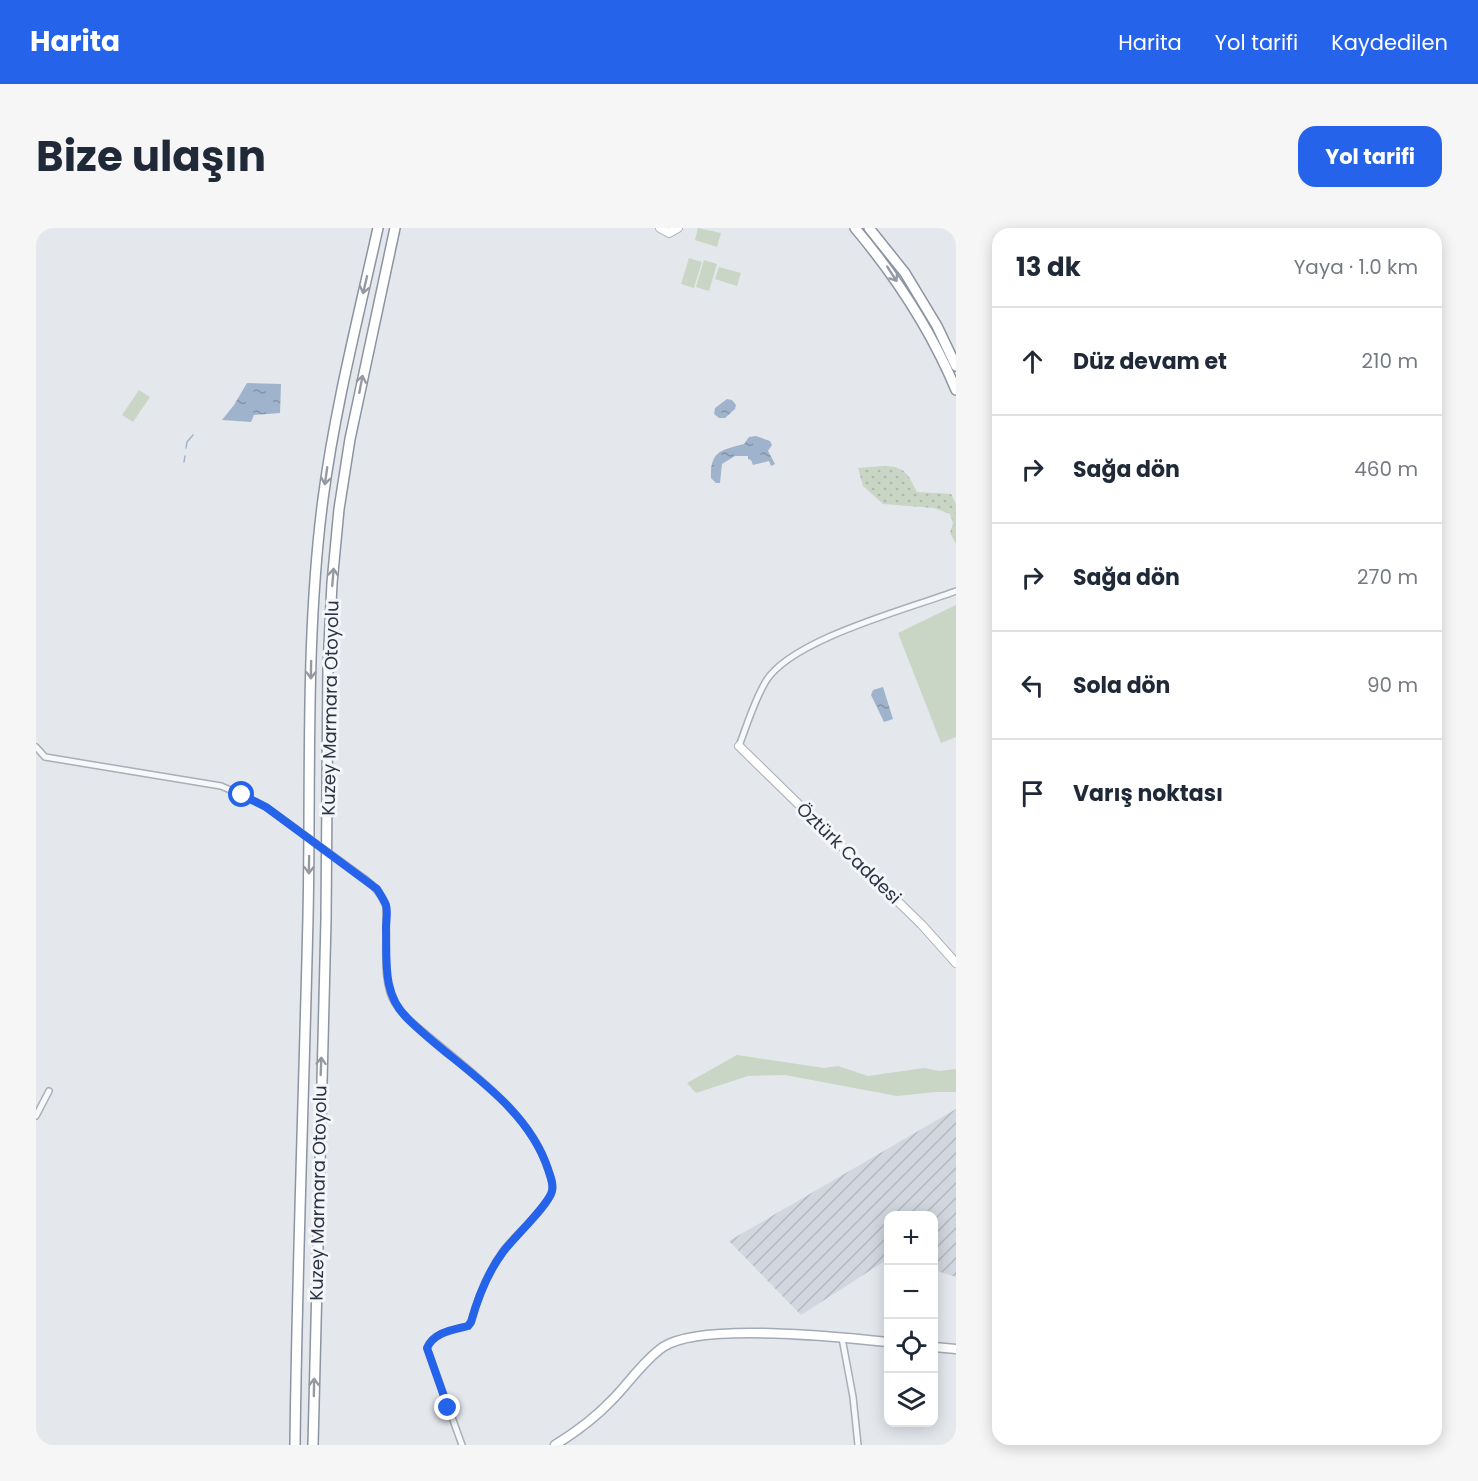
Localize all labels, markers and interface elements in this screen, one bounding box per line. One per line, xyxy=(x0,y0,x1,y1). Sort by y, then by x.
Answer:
text: Harita xyxy=(30,22,120,61)
text: Harita xyxy=(1118,28,1182,57)
text: Yol tarifi xyxy=(1215,28,1298,57)
text: Kaydedilen xyxy=(1331,28,1448,57)
button: Yol tarifi xyxy=(1298,126,1442,187)
text: Bize ulaşın xyxy=(36,127,266,186)
text: 13 dk xyxy=(1016,249,1081,285)
text: Yaya · 1.0 km xyxy=(1294,253,1418,281)
one-way arrow xyxy=(885,265,898,282)
one-way arrow xyxy=(358,275,370,294)
icon: ahead xyxy=(1016,345,1049,378)
text: Düz devam et xyxy=(1073,346,1227,377)
text: 210 m xyxy=(1362,347,1418,375)
one-way arrow xyxy=(356,375,367,394)
icon: right xyxy=(1016,453,1049,486)
text: Sağa dön xyxy=(1073,454,1180,485)
text: 460 m xyxy=(1354,455,1418,483)
one-way arrow xyxy=(321,466,332,486)
icon: right xyxy=(1016,561,1049,594)
text: Sağa dön xyxy=(1073,562,1180,593)
text: 270 m xyxy=(1357,563,1418,591)
one-way arrow xyxy=(328,567,339,587)
street label: Kuzey Marmara Otoyolu xyxy=(316,600,344,816)
one-way arrow xyxy=(306,660,317,680)
icon: left xyxy=(1016,669,1049,702)
text: Sola dön xyxy=(1073,670,1170,701)
text: 90 m xyxy=(1367,671,1418,699)
icon: arrive xyxy=(1016,777,1049,810)
text: Varış noktası xyxy=(1073,778,1223,809)
route start xyxy=(228,781,254,807)
street label: Öztürk Caddesi xyxy=(791,797,907,909)
one-way arrow xyxy=(303,855,315,875)
one-way arrow xyxy=(316,1056,327,1076)
street label: Kuzey Marmara Otoyolu xyxy=(304,1085,332,1301)
map controls xyxy=(884,1211,938,1427)
button: + xyxy=(884,1211,938,1265)
button: − xyxy=(884,1265,938,1319)
button: locate xyxy=(884,1319,938,1373)
button: layers xyxy=(884,1373,938,1427)
one-way arrow xyxy=(308,1377,319,1397)
route end xyxy=(434,1394,460,1420)

